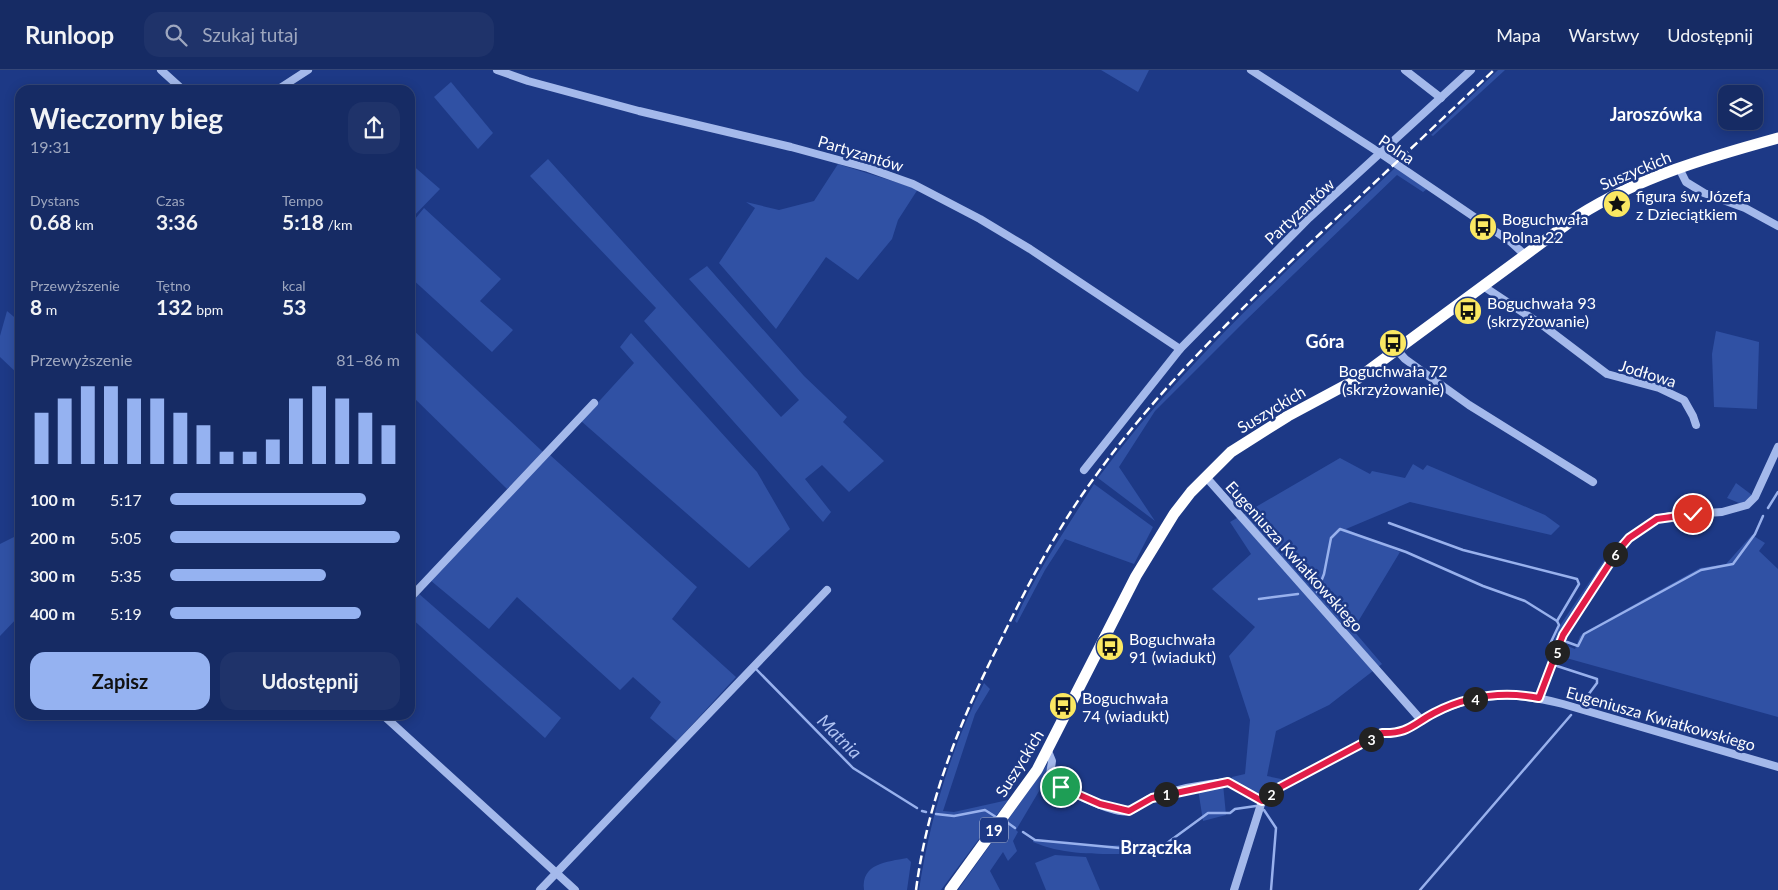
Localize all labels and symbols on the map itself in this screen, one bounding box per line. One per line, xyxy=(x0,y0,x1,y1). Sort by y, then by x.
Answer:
district label: Jaroszówka xyxy=(1610,103,1702,125)
street label: Polna xyxy=(1376,130,1418,168)
street label: Partyzantów xyxy=(816,131,906,175)
street label: Suszyckich xyxy=(1596,146,1674,194)
street label: Partyzantów xyxy=(1260,174,1338,248)
place label: figura św. Józefa z Dzieciątkiem xyxy=(1636,186,1751,223)
place icon: figura św. Józefa z Dzieciątkiem xyxy=(1602,189,1632,219)
place label: Boguchwała Polna 22 xyxy=(1502,209,1588,246)
bus stop icon: Boguchwała Polna 22 xyxy=(1468,212,1498,242)
place label: Boguchwała 93 (skrzyżowanie) xyxy=(1487,293,1596,330)
bus stop icon: Boguchwała 93 (skrzyżowanie) xyxy=(1453,296,1483,326)
bus stop icon: Boguchwała 72 (skrzyżowanie) xyxy=(1378,328,1408,358)
district label: Góra xyxy=(1305,330,1345,352)
street label: Jodłowa xyxy=(1617,355,1679,391)
place label: Boguchwała 72 (skrzyżowanie) xyxy=(1339,361,1448,398)
street label: Suszyckich xyxy=(1234,381,1308,437)
street label: Eugeniusza Kwiatkowskiego xyxy=(1222,477,1368,635)
pin xyxy=(1672,493,1714,535)
pin: 6 xyxy=(1602,542,1628,566)
place label: Boguchwała 91 (wiadukt) xyxy=(1129,629,1216,666)
bus stop icon: Boguchwała 91 (wiadukt) xyxy=(1095,632,1125,662)
pin: 5 xyxy=(1544,640,1570,664)
street label: Eugeniusza Kwiatkowskiego xyxy=(1564,682,1758,754)
pin: 4 xyxy=(1462,686,1488,712)
place label: Boguchwała 74 (wiadukt) xyxy=(1082,688,1169,725)
bus stop icon: Boguchwała 74 (wiadukt) xyxy=(1048,691,1078,721)
water label: Matnia xyxy=(813,709,867,763)
street label: Suszyckich xyxy=(991,726,1047,800)
pin: 3 xyxy=(1358,726,1384,752)
pin xyxy=(1040,766,1082,808)
pin: 1 xyxy=(1154,782,1178,806)
pin: 2 xyxy=(1258,782,1284,806)
road number: 19 xyxy=(980,818,1008,842)
district label: Brzączka xyxy=(1120,836,1192,858)

